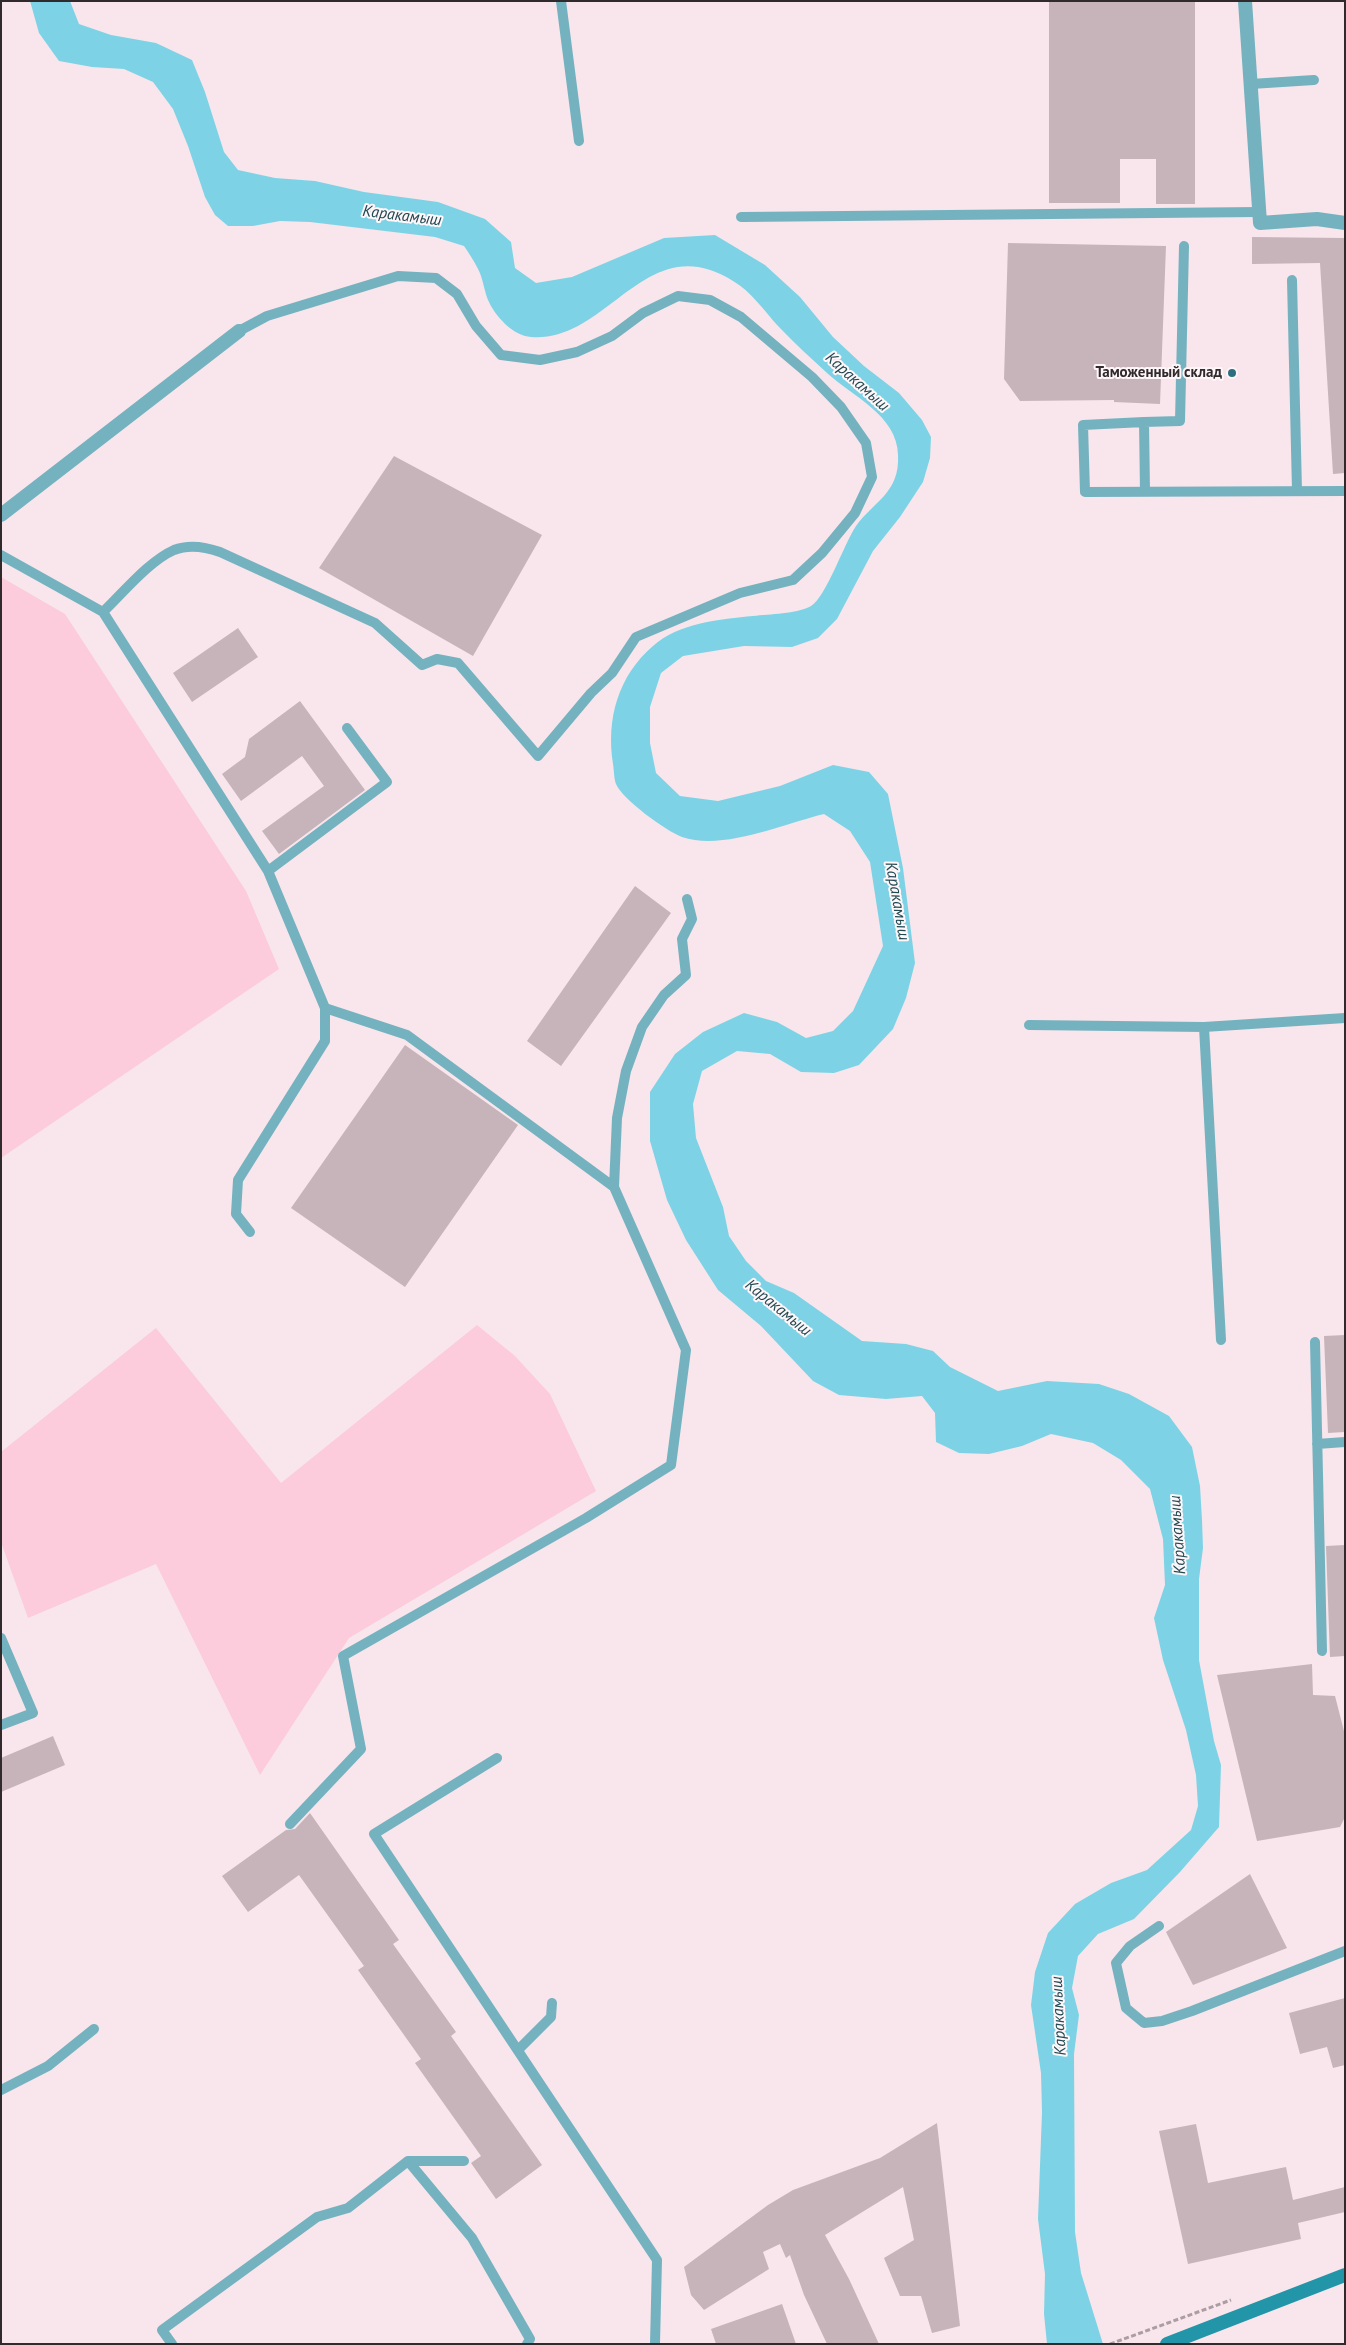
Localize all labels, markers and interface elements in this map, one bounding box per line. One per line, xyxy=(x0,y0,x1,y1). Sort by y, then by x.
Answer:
water label: Каракамыш xyxy=(361,202,443,230)
water label: Каракамыш xyxy=(821,348,893,416)
place label: Таможенный склад xyxy=(1095,364,1222,382)
marker: Таможенный склад xyxy=(1226,367,1238,379)
water label: Каракамыш xyxy=(881,860,913,942)
water label: Каракамыш xyxy=(741,1276,815,1340)
water label: Каракамыш xyxy=(1166,1495,1190,1575)
water label: Каракамыш xyxy=(1047,1976,1071,2056)

